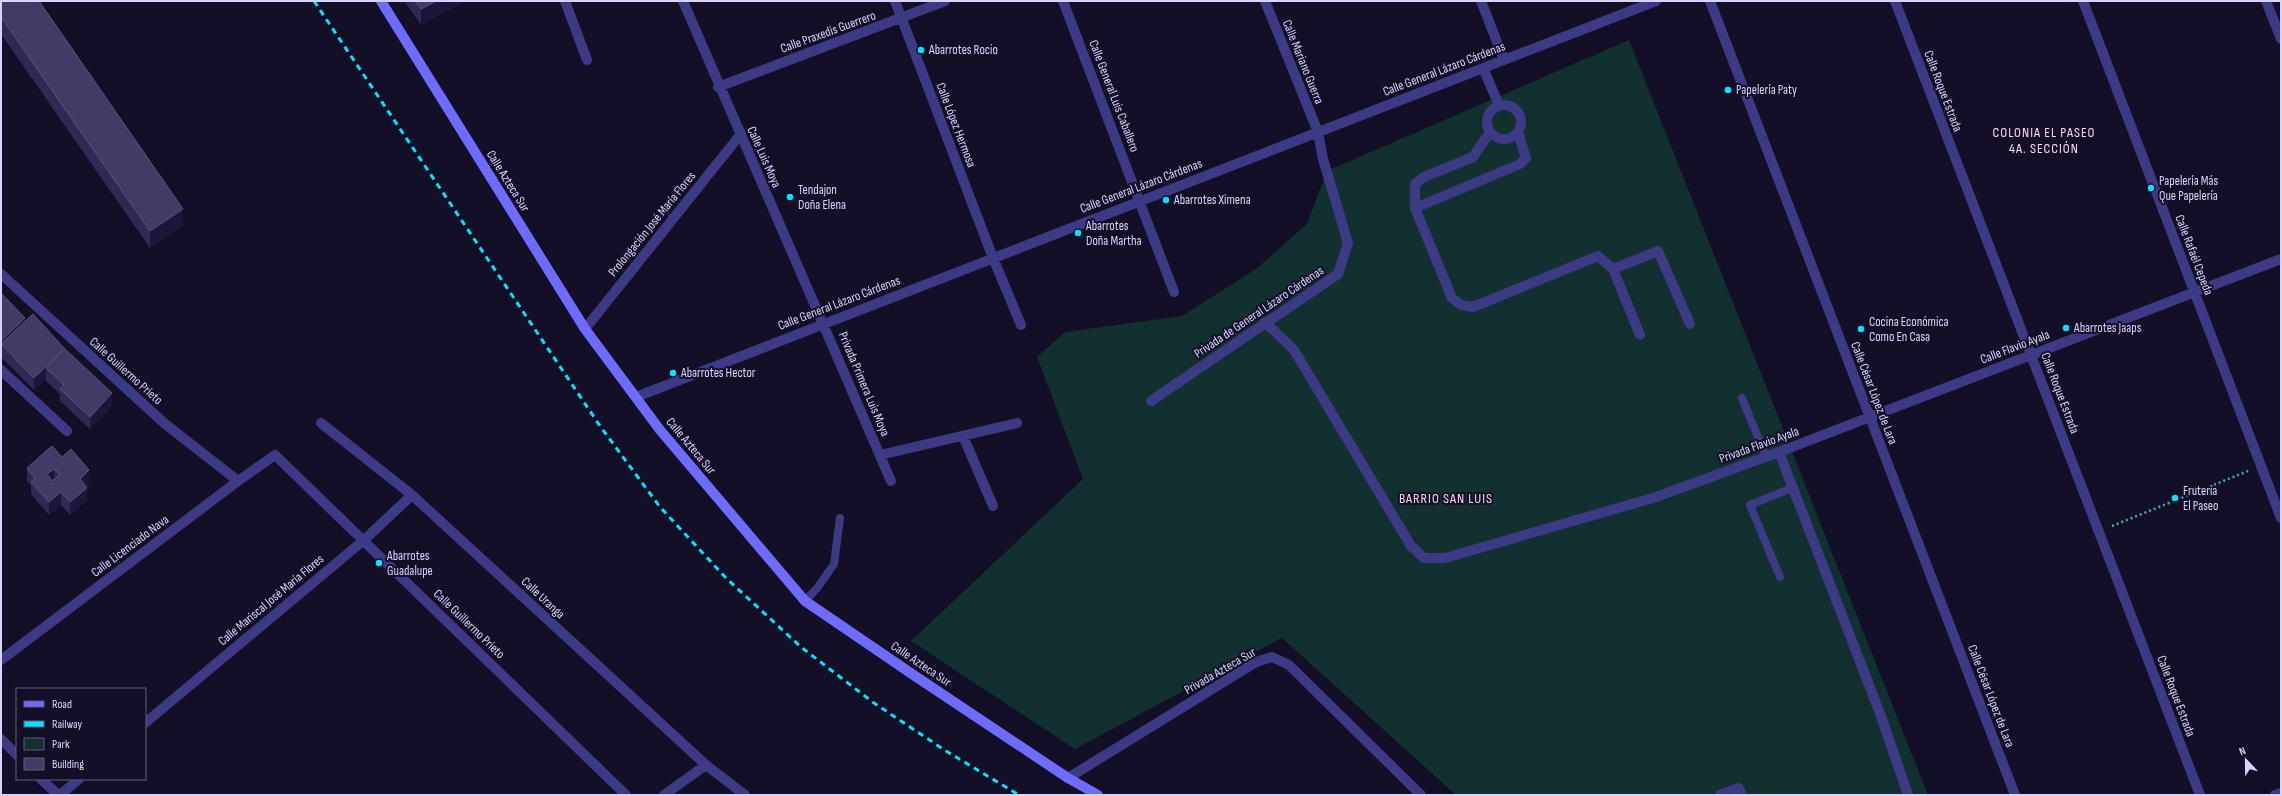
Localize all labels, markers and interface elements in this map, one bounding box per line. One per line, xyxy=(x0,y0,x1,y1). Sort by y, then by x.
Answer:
street label: Calle Praxedis Guerrero xyxy=(778,7,878,57)
street label: Calle Mariano Guerra xyxy=(1279,17,1327,107)
street label: Calle General Luis Caballero xyxy=(1085,38,1143,154)
street label: Calle General Lázaro Cárdenas xyxy=(1381,38,1508,100)
place label: Abarrotes Rocio xyxy=(928,42,998,58)
marker: Abarrotes Rocio xyxy=(916,45,926,55)
street label: Calle Roque Estrada xyxy=(1920,48,1966,134)
street label: Calle López Hermosa xyxy=(932,80,980,170)
place label: Papelería Paty xyxy=(1736,82,1797,98)
marker: Papelería Paty xyxy=(1723,85,1733,95)
street label: Calle Luis Moya xyxy=(743,124,785,190)
district label: COLONIA EL PASEO 4A. SECCIÓN xyxy=(1993,124,2095,157)
street label: Calle Azteca Sur xyxy=(483,147,533,215)
street label: Calle General Lázaro Cárdenas xyxy=(1078,155,1205,217)
street label: Prolongación José María Flores xyxy=(605,168,700,280)
place label: Papelería Más Que Papelería xyxy=(2159,173,2219,204)
place label: Tendajon Doña Elena xyxy=(798,182,846,213)
marker: Papelería Más Que Papelería xyxy=(2146,183,2156,193)
marker: Tendajon Doña Elena xyxy=(785,192,795,202)
place label: Abarrotes Ximena xyxy=(1173,192,1251,208)
marker: Abarrotes Ximena xyxy=(1161,195,1171,205)
street label: Calle Rafaél Cepeda xyxy=(2171,213,2217,297)
place label: Abarrotes Doña Martha xyxy=(1085,218,1142,249)
marker: Abarrotes Doña Martha xyxy=(1073,228,1083,238)
street label: Privada de General Lázaro Cárdenas xyxy=(1191,262,1327,361)
street label: Calle General Lázaro Cárdenas xyxy=(776,272,903,334)
place label: Cocina Económica Como En Casa xyxy=(1869,314,1948,345)
place label: Abarrotes Jaaps xyxy=(2073,320,2142,336)
marker: Abarrotes Jaaps xyxy=(2061,323,2071,333)
marker: Cocina Económica Como En Casa xyxy=(1856,324,1866,334)
street label: Calle Flavio Ayala xyxy=(1978,326,2052,368)
street label: Privada Primera Luis Moya xyxy=(835,329,893,439)
street label: Calle Guillermo Prieto xyxy=(86,334,166,408)
street label: Calle César López de Lara xyxy=(1847,339,1901,447)
street label: Calle Roque Estrada xyxy=(2037,350,2083,436)
place label: Abarrotes Hector xyxy=(680,365,756,381)
marker: Abarrotes Hector xyxy=(668,368,678,378)
street label: Calle Azteca Sur xyxy=(663,414,720,478)
street label: Privada Flavio Ayala xyxy=(1717,423,1801,467)
place label: Frutería El Paseo xyxy=(2183,483,2218,514)
district label: BARRIO SAN LUIS xyxy=(1399,490,1493,507)
marker: Frutería El Paseo xyxy=(2170,493,2180,503)
street label: Calle Licenciado Nava xyxy=(88,512,172,580)
place label: Abarrotes Guadalupe xyxy=(386,548,433,579)
street label: Calle Mariscal José María Flores xyxy=(215,551,327,649)
marker: Abarrotes Guadalupe xyxy=(374,558,384,568)
street label: Calle Uranga xyxy=(518,574,568,622)
street label: Calle Guillermo Prieto xyxy=(430,586,508,662)
street label: Calle Azteca Sur xyxy=(888,638,954,690)
street label: Calle César López de Lara xyxy=(1964,642,2018,750)
street label: Privada Azteca Sur xyxy=(1181,644,1259,698)
street label: Calle Roque Estrada xyxy=(2153,653,2199,739)
legend xyxy=(16,688,146,780)
text: Road xyxy=(52,697,72,712)
text: Railway xyxy=(52,717,83,732)
text: Park xyxy=(52,737,70,752)
north arrow xyxy=(2226,740,2266,780)
text: N xyxy=(2237,744,2248,758)
text: Building xyxy=(52,757,84,772)

